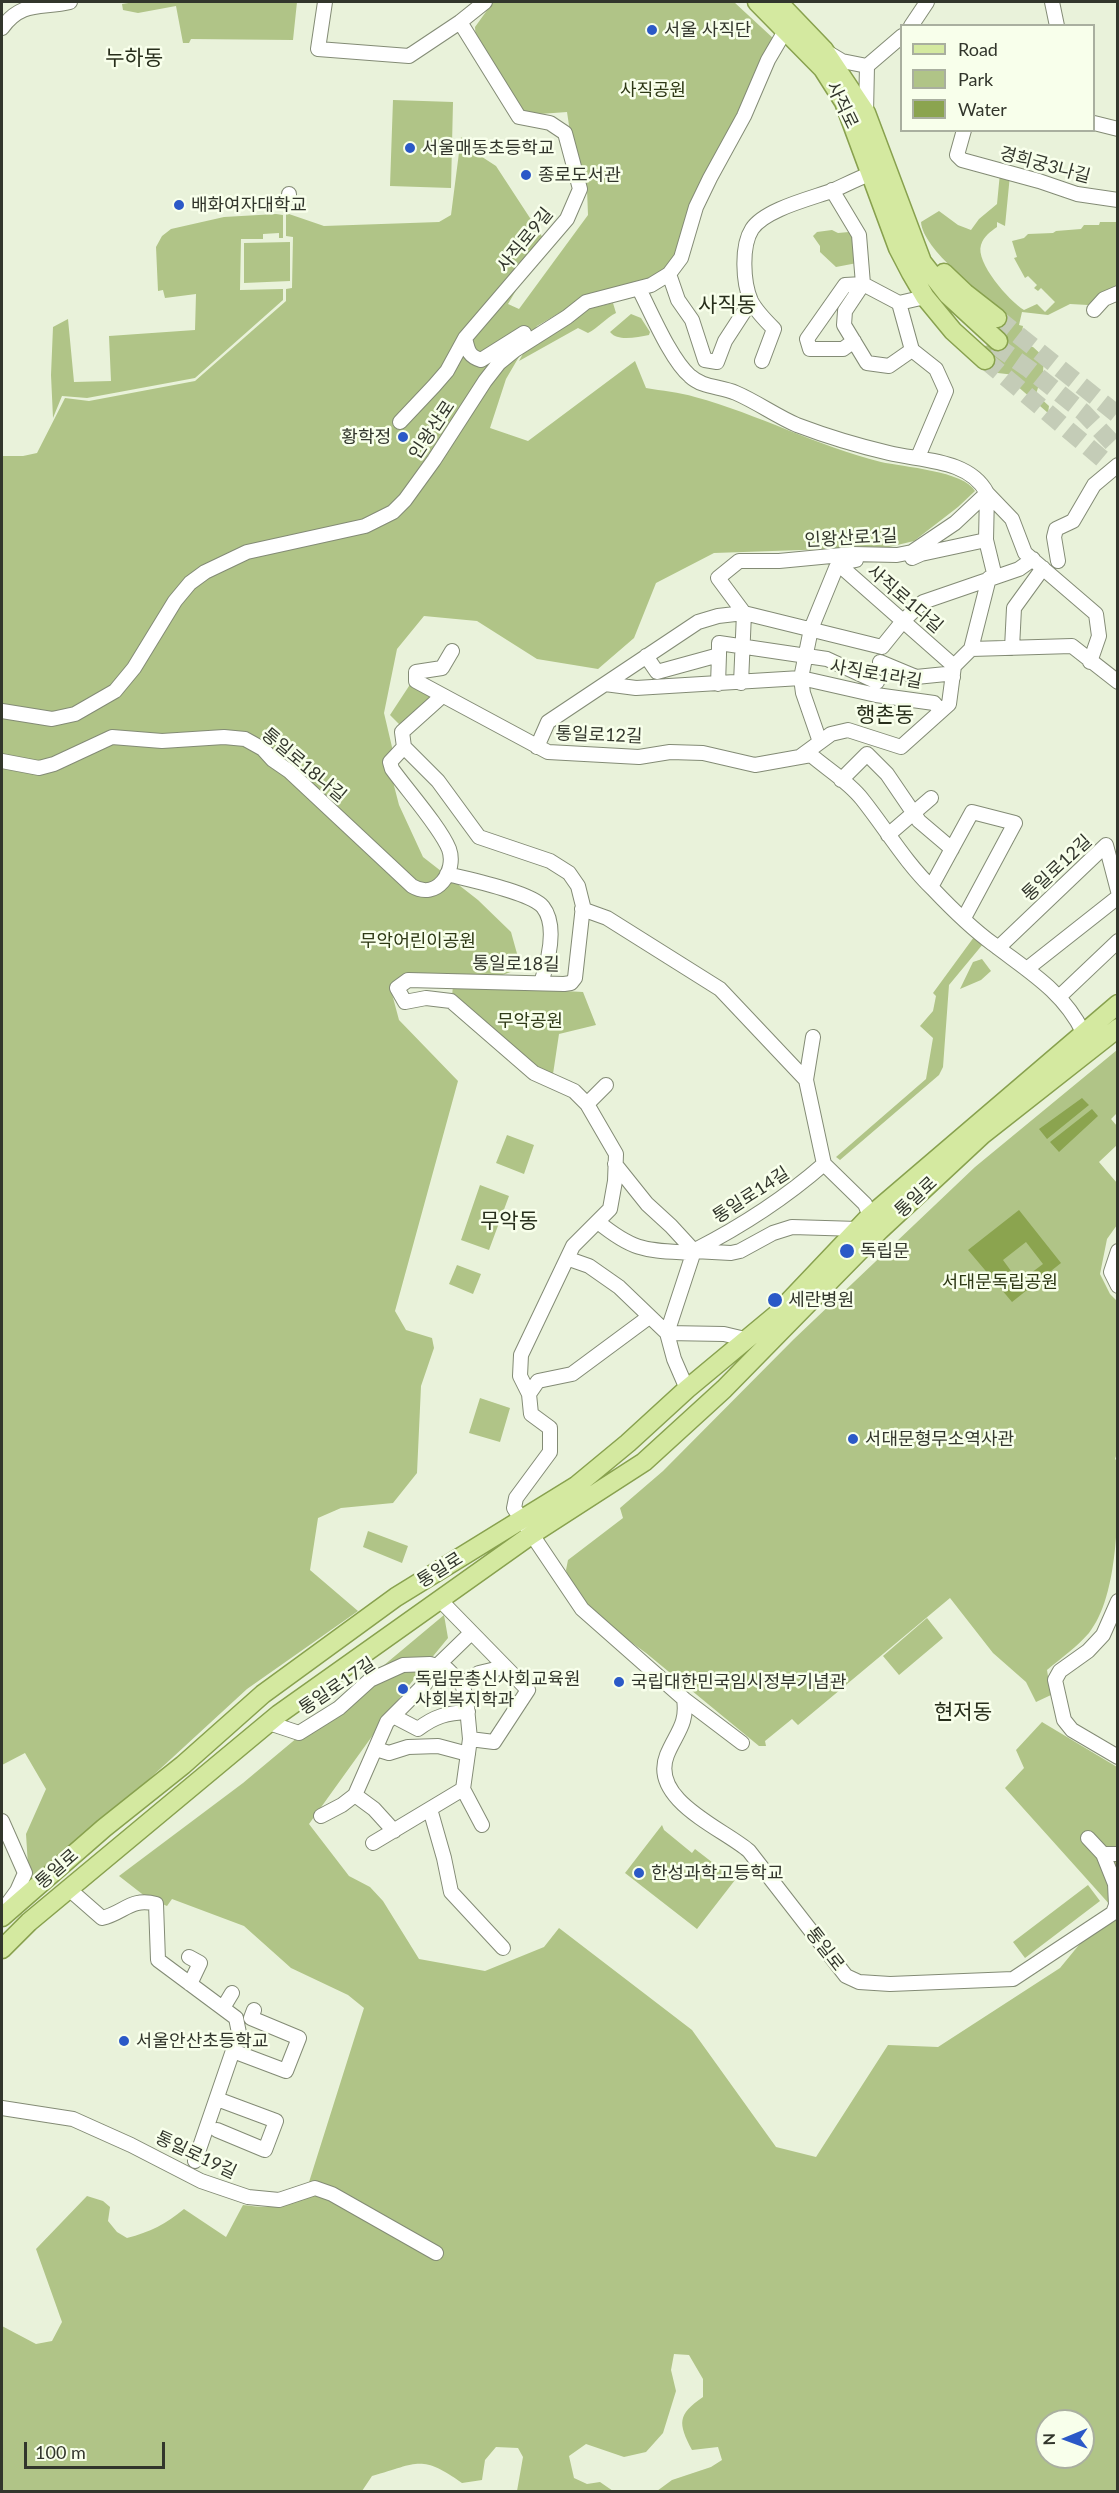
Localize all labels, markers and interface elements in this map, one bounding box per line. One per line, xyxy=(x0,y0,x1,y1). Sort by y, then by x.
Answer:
place label: 서울 사직단 xyxy=(664,19,751,41)
marker: 서울 사직단 xyxy=(645,23,659,37)
legend xyxy=(900,24,1095,132)
text: Road xyxy=(958,38,998,60)
district label: 누하동 xyxy=(105,45,163,71)
text: Park xyxy=(958,68,993,90)
street label: 사직로 xyxy=(821,78,863,132)
park label: 사직공원 xyxy=(620,79,686,101)
text: Water xyxy=(958,98,1007,120)
place label: 서울매동초등학교 xyxy=(422,137,554,159)
marker: 서울매동초등학교 xyxy=(403,141,417,155)
street label: 경희궁3나길 xyxy=(997,143,1093,187)
place label: 종로도서관 xyxy=(538,164,621,186)
marker: 종로도서관 xyxy=(519,168,533,182)
place label: 배화여자대학교 xyxy=(191,194,307,216)
marker: 배화여자대학교 xyxy=(172,198,186,212)
street label: 사직로9길 xyxy=(492,203,558,277)
district label: 사직동 xyxy=(698,292,756,318)
street label: 인왕산로 xyxy=(405,397,459,463)
place label: 황학정 xyxy=(341,426,391,448)
marker: 황학정 xyxy=(396,430,410,444)
street label: 인왕산로1길 xyxy=(804,525,898,551)
street label: 사직로1다길 xyxy=(863,560,947,638)
street label: 사직로1라길 xyxy=(828,655,924,693)
district label: 행촌동 xyxy=(856,702,914,728)
street label: 통일로18나길 xyxy=(257,723,351,807)
street label: 통일로12길 xyxy=(555,723,643,747)
street label: 통일로12길 xyxy=(1018,830,1096,906)
park label: 무악어린이공원 xyxy=(360,930,476,952)
street label: 통일로18길 xyxy=(472,952,560,976)
park label: 무악공원 xyxy=(497,1010,563,1032)
street label: 통일로14길 xyxy=(709,1162,793,1228)
street label: 통일로 xyxy=(890,1172,942,1222)
district label: 무악동 xyxy=(480,1208,538,1234)
place label: 독립문 xyxy=(860,1240,910,1262)
marker: 독립문 xyxy=(838,1242,856,1260)
park label: 서대문독립공원 xyxy=(942,1271,1058,1293)
place label: 세란병원 xyxy=(788,1289,854,1311)
marker: 세란병원 xyxy=(766,1291,784,1309)
place label: 서대문형무소역사관 xyxy=(865,1428,1014,1450)
marker: 서대문형무소역사관 xyxy=(846,1432,860,1446)
street label: 통일로 xyxy=(413,1548,467,1592)
street label: 통일로17길 xyxy=(295,1653,379,1719)
place label: 독립문총신사회교육원 사회복지학과 xyxy=(415,1668,581,1710)
place label: 국립대한민국임시정부기념관 xyxy=(631,1671,846,1693)
marker: 국립대한민국임시정부기념관 xyxy=(612,1675,626,1689)
marker: 독립문총신사회교육원 사회복지학과 xyxy=(396,1682,410,1696)
district label: 현저동 xyxy=(934,1699,992,1725)
street label: 통일로 xyxy=(31,1845,83,1893)
place label: 한성과학고등학교 xyxy=(651,1862,783,1884)
marker: 한성과학고등학교 xyxy=(632,1866,646,1880)
street label: 통일로 xyxy=(801,1923,849,1975)
place label: 서울안산초등학교 xyxy=(136,2030,268,2052)
marker: 서울안산초등학교 xyxy=(117,2034,131,2048)
street label: 통일로19길 xyxy=(152,2127,240,2183)
north arrow xyxy=(1035,2409,1095,2469)
scale bar xyxy=(27,2430,168,2468)
text: N xyxy=(1039,2433,1058,2446)
text: 100 m xyxy=(35,2441,86,2463)

